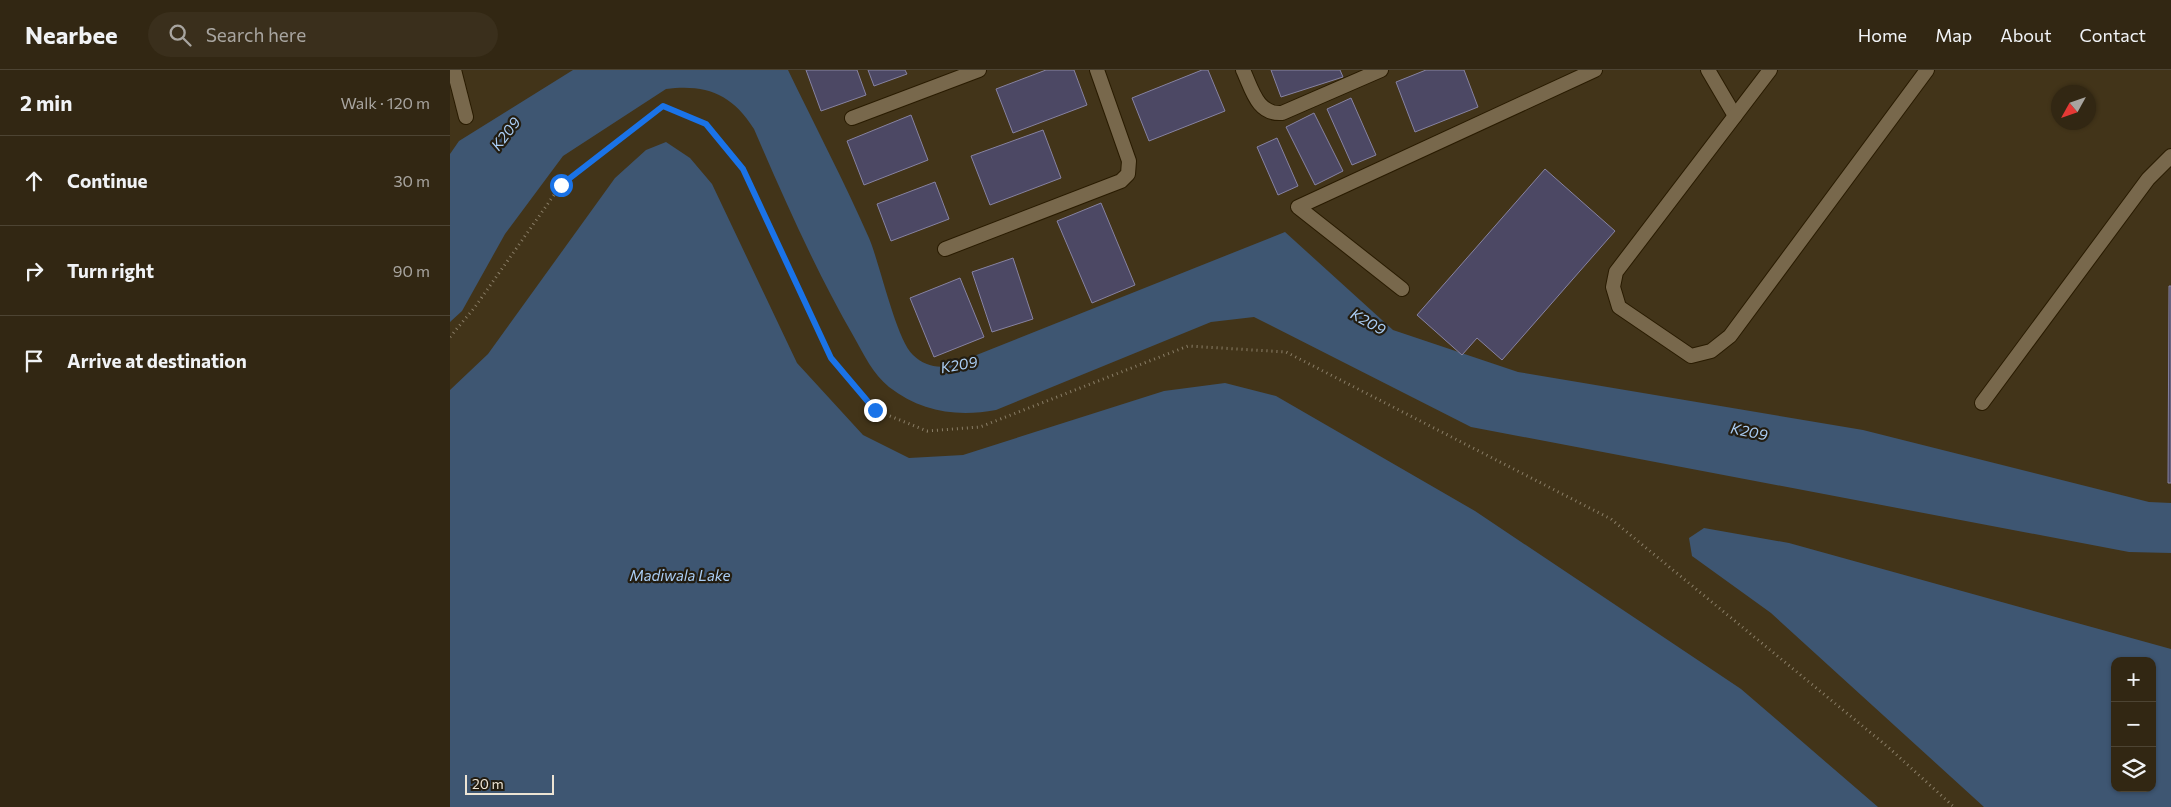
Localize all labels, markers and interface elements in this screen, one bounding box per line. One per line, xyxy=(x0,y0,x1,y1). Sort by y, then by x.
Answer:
search box xyxy=(148,12,498,57)
text: Nearbee xyxy=(25,20,118,49)
icon: search xyxy=(166,21,194,49)
text: Search here xyxy=(206,23,306,46)
text: Home xyxy=(1858,24,1907,46)
text: Map xyxy=(1935,24,1972,46)
text: About xyxy=(2000,24,2052,46)
text: Contact xyxy=(2080,24,2146,46)
north arrow xyxy=(2051,85,2096,130)
text: 2 min xyxy=(20,90,72,115)
text: Walk · 120 m xyxy=(340,93,430,112)
water label: K209 xyxy=(487,113,524,154)
icon: ahead xyxy=(20,167,48,195)
text: Continue xyxy=(67,169,147,192)
text: 30 m xyxy=(393,171,430,190)
route start xyxy=(550,174,573,197)
icon: right xyxy=(20,257,48,285)
text: Turn right xyxy=(67,259,154,282)
text: 90 m xyxy=(393,261,430,280)
water label: K209 xyxy=(1348,304,1389,338)
icon: arrive xyxy=(20,347,48,375)
text: Arrive at destination xyxy=(67,349,247,372)
water label: K209 xyxy=(939,352,979,376)
route end xyxy=(864,399,887,422)
water label: K209 xyxy=(1729,419,1769,443)
water label: Madiwala Lake xyxy=(630,566,731,584)
map controls xyxy=(2111,657,2156,792)
button: + xyxy=(2111,657,2156,702)
button: − xyxy=(2111,702,2156,747)
button: layers xyxy=(2111,747,2156,792)
scale bar xyxy=(465,772,554,795)
text: 20 m xyxy=(472,775,504,792)

